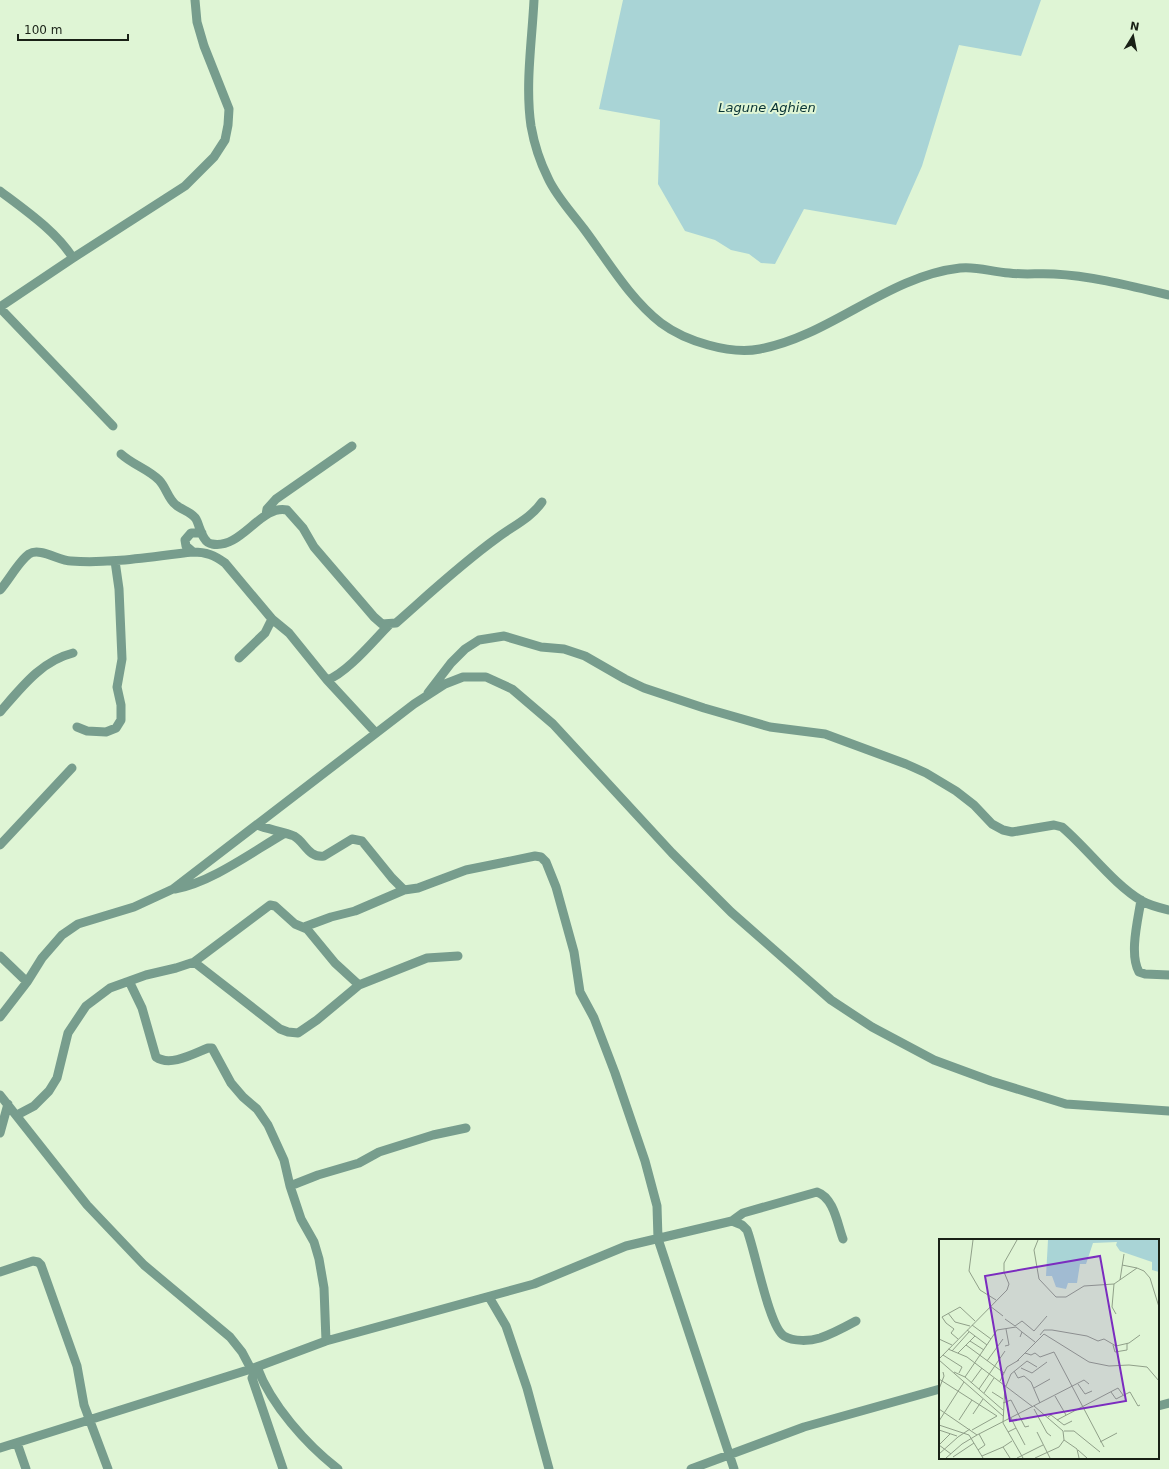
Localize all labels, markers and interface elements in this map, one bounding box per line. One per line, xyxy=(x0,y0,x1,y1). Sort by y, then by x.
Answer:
scale bar xyxy=(18,16,128,42)
north arrow xyxy=(1113,16,1153,56)
text: N xyxy=(1129,19,1140,34)
text: 100 m xyxy=(24,23,62,37)
water label: Lagune Aghien xyxy=(718,100,816,115)
inset map xyxy=(939,1239,1159,1459)

